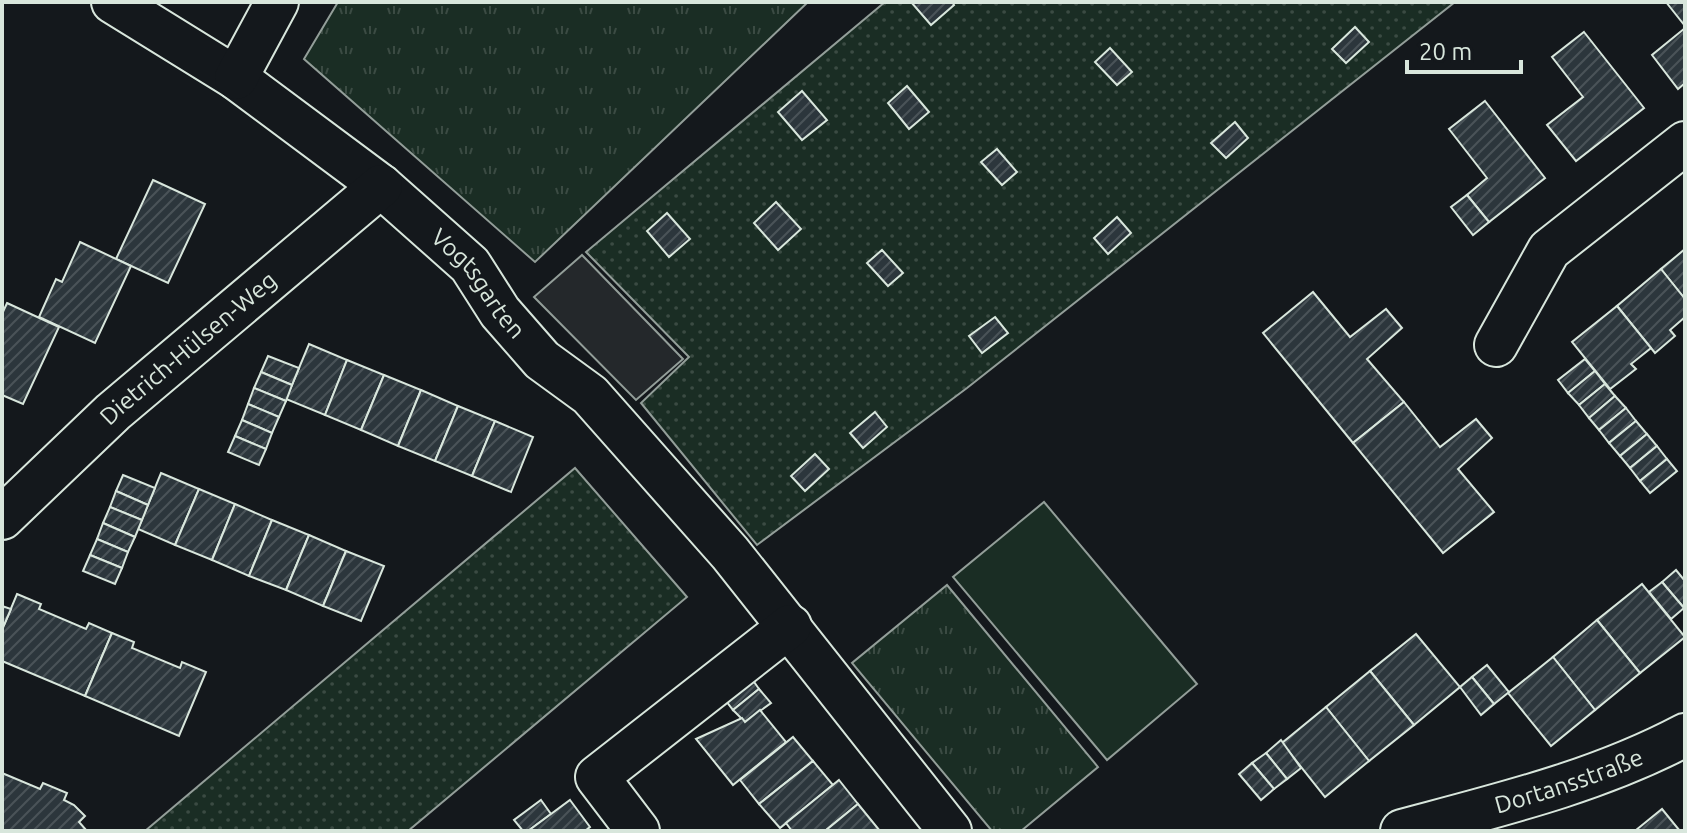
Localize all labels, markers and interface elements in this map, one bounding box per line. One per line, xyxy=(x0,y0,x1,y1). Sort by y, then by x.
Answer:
scale bar xyxy=(1407,24,1521,74)
text: 20 m xyxy=(1419,38,1472,65)
street label: Vogtsgarten xyxy=(426,223,531,344)
street label: Dietrich-Hülsen-Weg xyxy=(94,266,282,430)
street label: Dortansstraße xyxy=(1491,743,1647,819)

